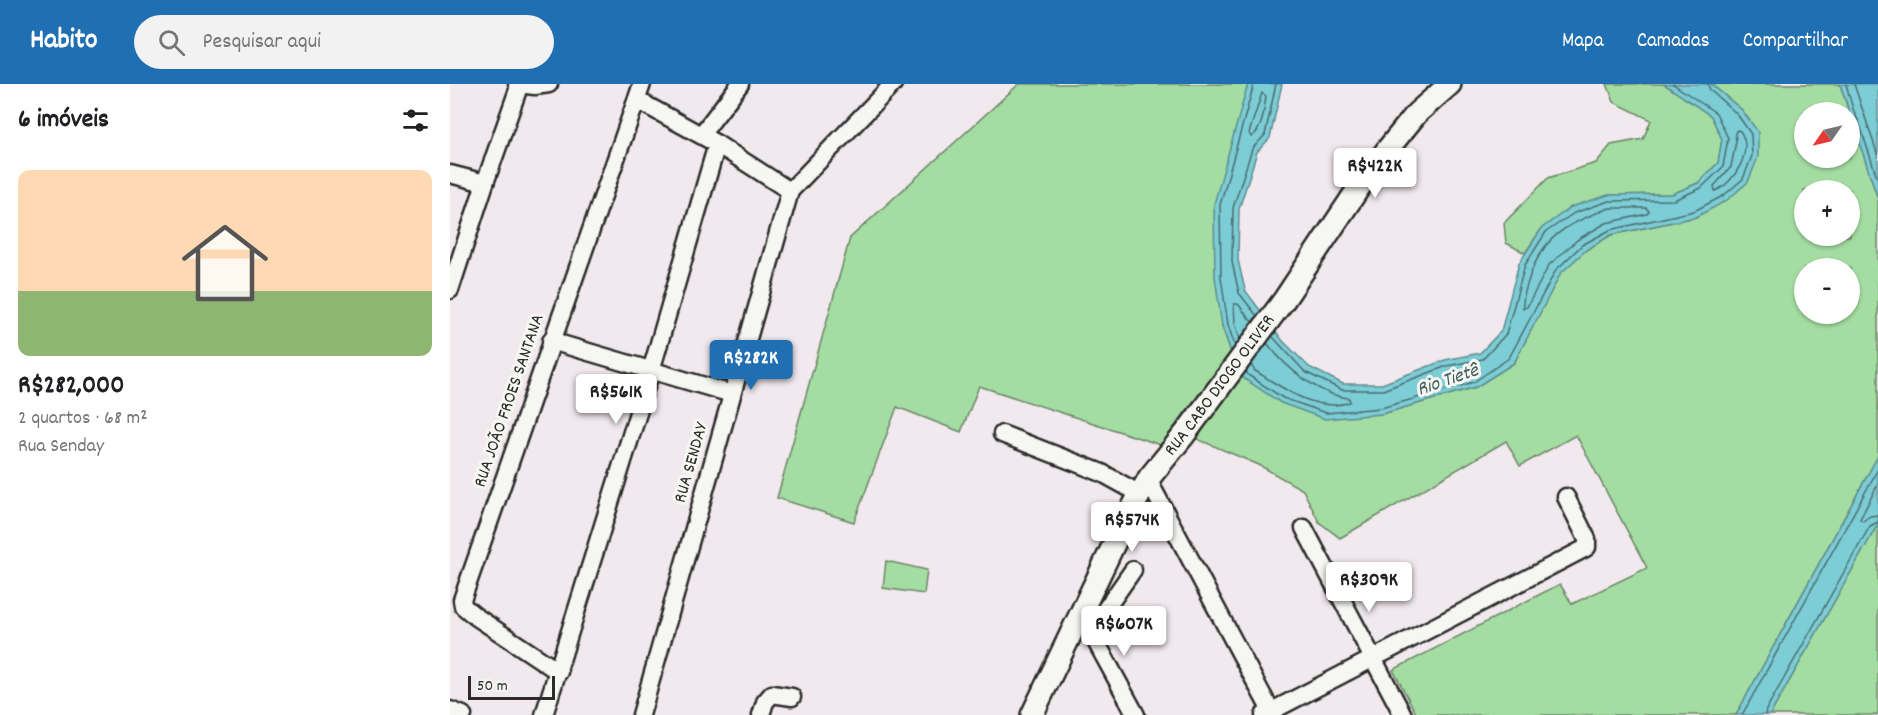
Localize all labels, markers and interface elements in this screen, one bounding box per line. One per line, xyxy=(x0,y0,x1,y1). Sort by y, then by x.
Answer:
search box xyxy=(134,15,554,69)
text: Habito xyxy=(30,22,98,62)
icon: search xyxy=(155,26,188,59)
text: Pesquisar aqui xyxy=(203,27,321,58)
text: Mapa xyxy=(1562,27,1604,57)
text: Camadas xyxy=(1637,27,1710,57)
text: Compartilhar xyxy=(1743,27,1848,57)
text: 6 imóveis xyxy=(18,102,109,139)
north arrow xyxy=(1794,102,1860,168)
map controls xyxy=(1794,102,1860,324)
icon: filters xyxy=(399,104,432,137)
pin: R$422K xyxy=(1326,148,1424,199)
text: R$422K xyxy=(1348,153,1402,181)
button: + xyxy=(1794,180,1860,246)
icon: home xyxy=(171,209,279,317)
button: − xyxy=(1794,258,1860,324)
street label: RUA CABO DIOGO OLIVER xyxy=(1159,310,1281,462)
street label: RUA JOÃO FROES SANTANA xyxy=(469,311,551,491)
pin: R$282K xyxy=(702,340,800,391)
text: R$282K xyxy=(724,345,778,373)
water label: Rio Tietê xyxy=(1413,357,1484,405)
text: R$282,000 xyxy=(18,368,124,405)
pin: R$561K xyxy=(567,374,665,425)
text: R$561K xyxy=(590,379,642,407)
text: 2 quartos · 68 m² xyxy=(18,405,148,433)
street label: RUA SENDAY xyxy=(669,419,716,506)
text: Rua Senday xyxy=(18,433,104,461)
pin: R$574K xyxy=(1083,502,1181,553)
text: R$574K xyxy=(1105,507,1159,535)
pin: R$309K xyxy=(1320,562,1418,613)
text: R$309K xyxy=(1340,567,1398,595)
pin: R$607K xyxy=(1075,606,1173,657)
text: R$607K xyxy=(1095,611,1153,639)
scale bar xyxy=(468,673,555,700)
text: 50 m xyxy=(477,675,508,698)

